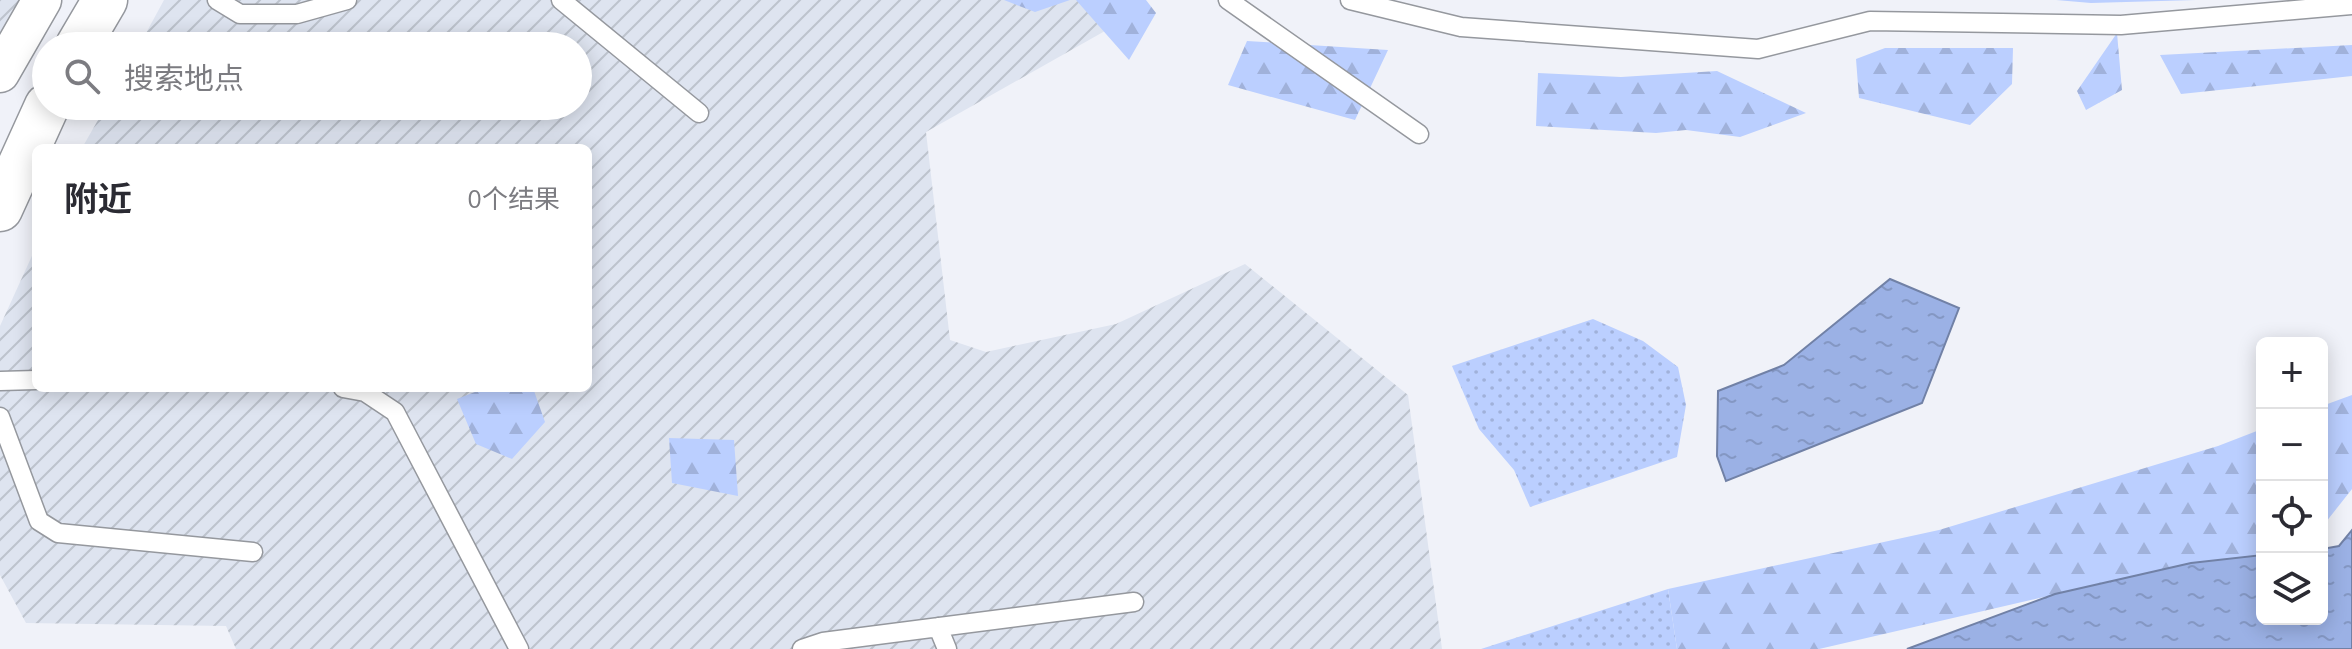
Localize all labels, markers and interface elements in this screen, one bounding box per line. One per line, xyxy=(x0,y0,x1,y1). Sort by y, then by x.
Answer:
search box xyxy=(32,32,592,120)
icon: search xyxy=(60,54,104,98)
text: 搜索地点 xyxy=(124,61,244,95)
text: 附近 xyxy=(64,179,132,217)
text: 0个结果 xyxy=(467,184,560,213)
map controls xyxy=(2256,337,2328,625)
button: + xyxy=(2256,337,2328,409)
button: − xyxy=(2256,409,2328,481)
button: locate xyxy=(2256,481,2328,553)
button: layers xyxy=(2256,553,2328,625)

